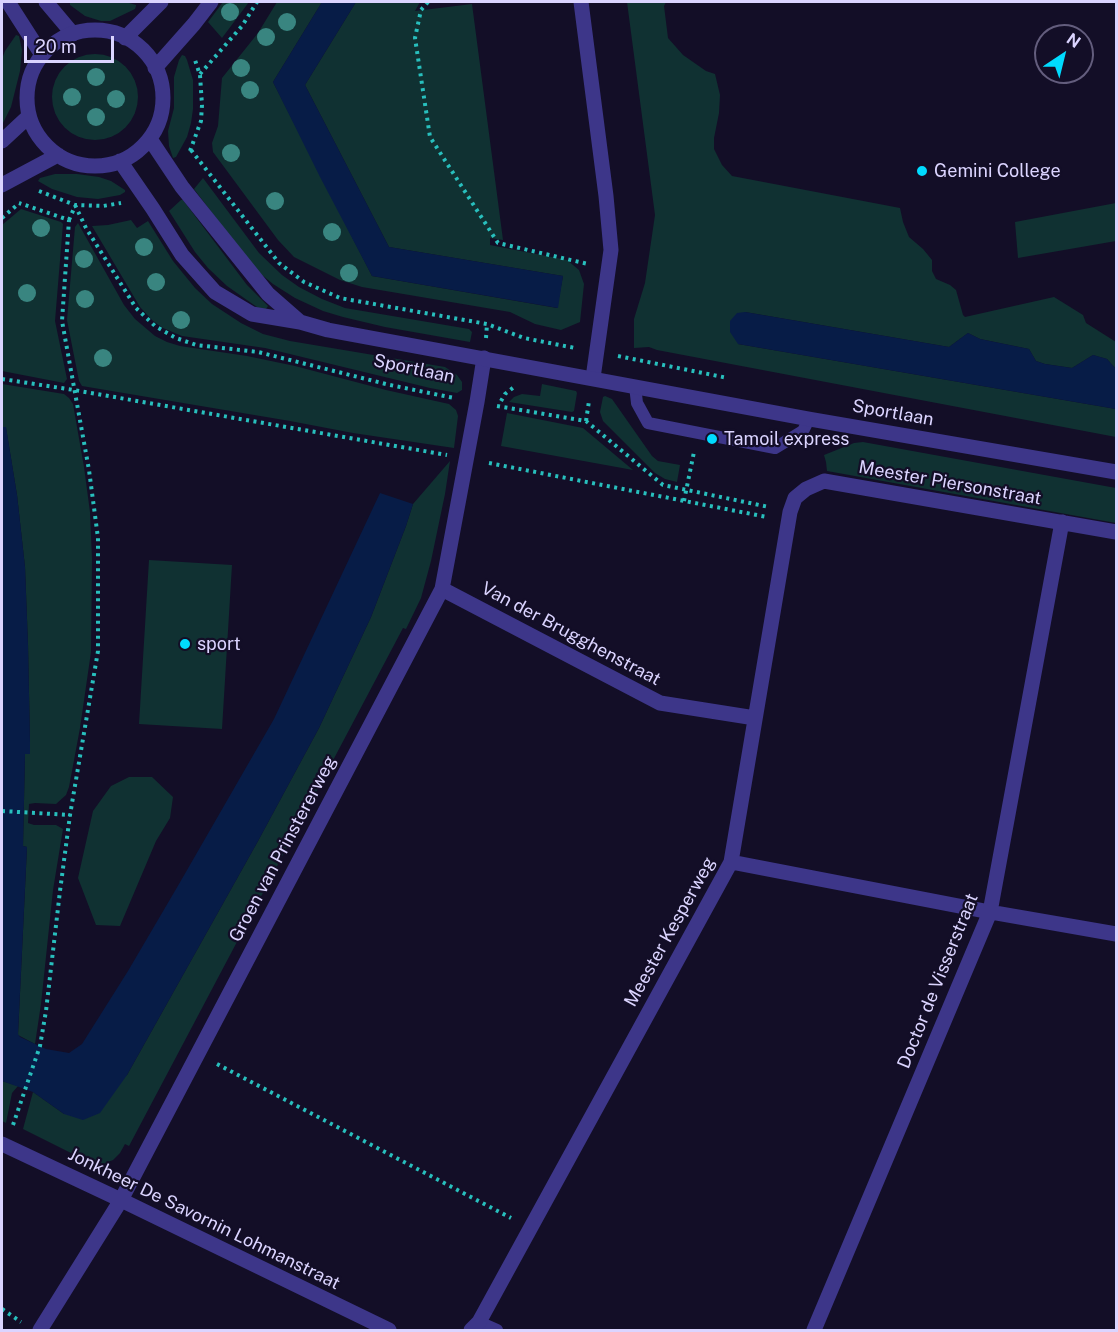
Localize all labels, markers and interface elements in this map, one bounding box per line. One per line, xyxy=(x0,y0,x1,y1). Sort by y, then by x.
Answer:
scale bar xyxy=(27,24,117,62)
north arrow xyxy=(1034,24,1094,84)
text: N xyxy=(1063,29,1084,52)
text: 20 m xyxy=(35,36,77,57)
place label: Gemini College xyxy=(934,160,1061,182)
marker: Gemini College xyxy=(915,164,929,178)
street label: Sportlaan xyxy=(371,350,457,388)
street label: Sportlaan xyxy=(851,395,935,431)
place label: Tamoil express xyxy=(724,428,849,450)
marker: Tamoil express xyxy=(705,432,719,446)
street label: Meester Piersonstraat xyxy=(857,456,1043,510)
street label: Van der Brugghenstraat xyxy=(478,578,664,690)
place label: sport xyxy=(197,633,241,655)
marker: sport xyxy=(178,637,192,651)
street label: Groen van Prinstererweg xyxy=(225,752,341,946)
street label: Meester Kesperweg xyxy=(620,853,720,1011)
street label: Doctor de Visserstraat xyxy=(893,890,983,1072)
street label: Jonkheer De Savornin Lohmanstraat xyxy=(65,1144,343,1294)

